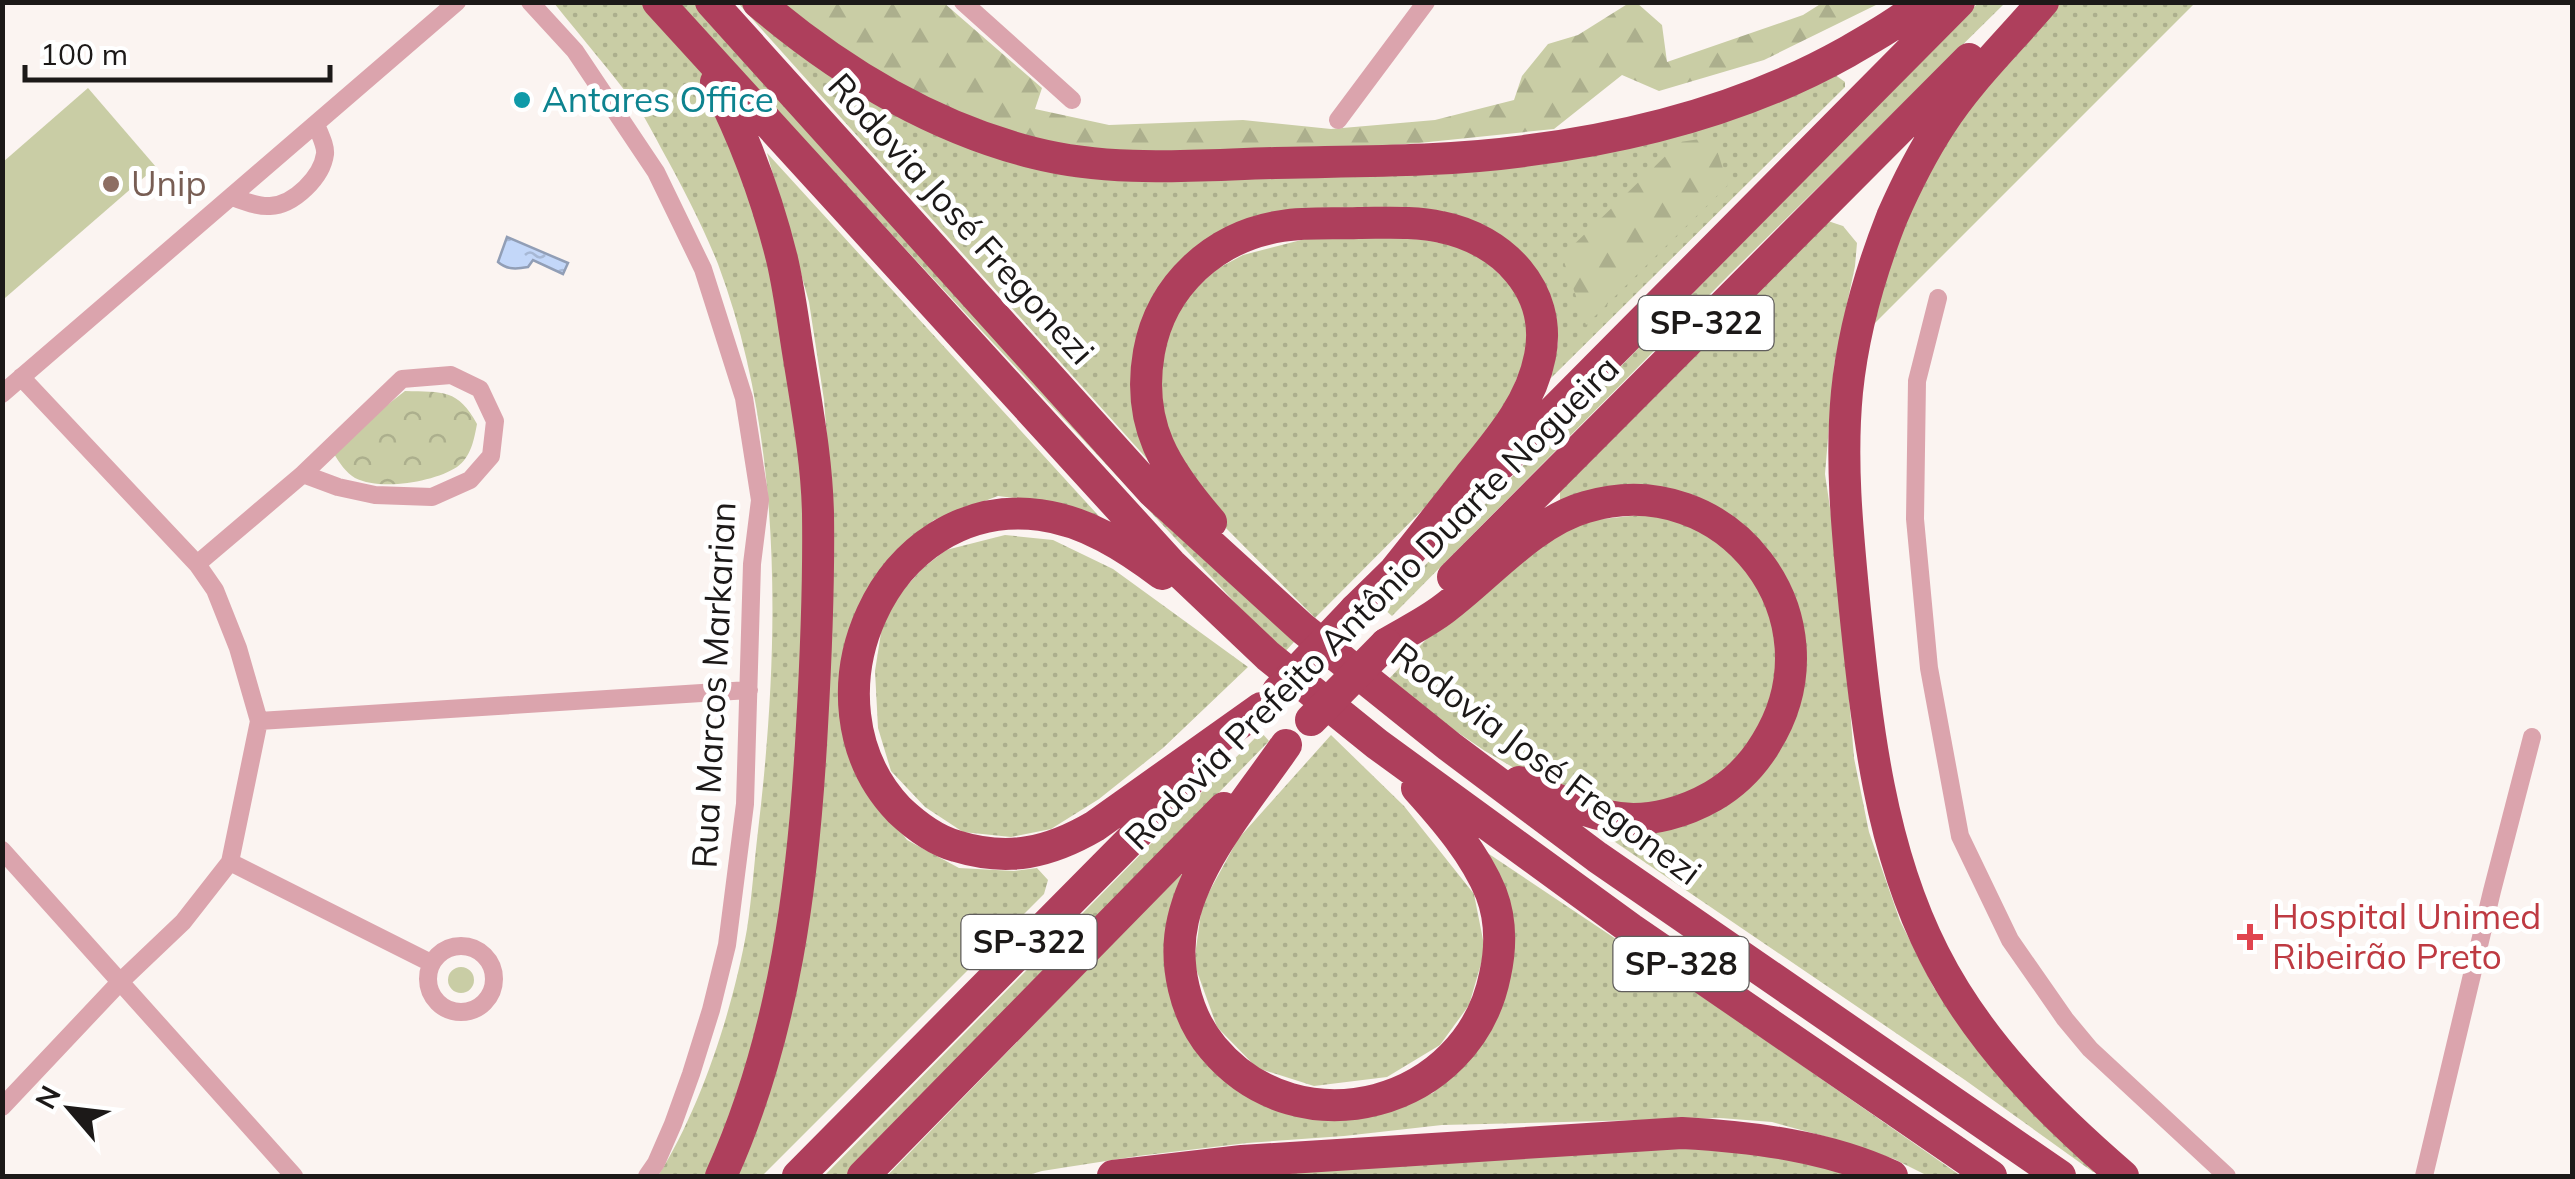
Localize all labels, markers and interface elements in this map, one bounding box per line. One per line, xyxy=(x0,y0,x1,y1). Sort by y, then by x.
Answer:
scale bar xyxy=(25,20,330,82)
text: 100 m xyxy=(40,35,128,73)
street label: Rodovia José Fregonezi xyxy=(819,64,1104,373)
place label: Antares Office xyxy=(542,77,774,121)
marker: Antares Office xyxy=(511,89,533,111)
place label: Unip xyxy=(131,161,206,205)
marker: Unip xyxy=(100,173,122,195)
road number: SP-322 xyxy=(1638,296,1774,350)
street label: Rodovia Prefeito Antônio Duarte Nogueira xyxy=(1115,346,1628,859)
street label: Rua Marcos Markarian xyxy=(681,501,745,869)
street label: Rodovia José Fregonezi xyxy=(1383,632,1710,894)
place label: Hospital Unimed Ribeirão Preto xyxy=(2272,894,2541,978)
road number: SP-322 xyxy=(962,915,1096,969)
marker: Hospital Unimed Ribeirão Preto xyxy=(2237,924,2263,950)
road number: SP-328 xyxy=(1614,937,1748,991)
north arrow xyxy=(20,1059,120,1159)
text: N xyxy=(27,1079,68,1115)

